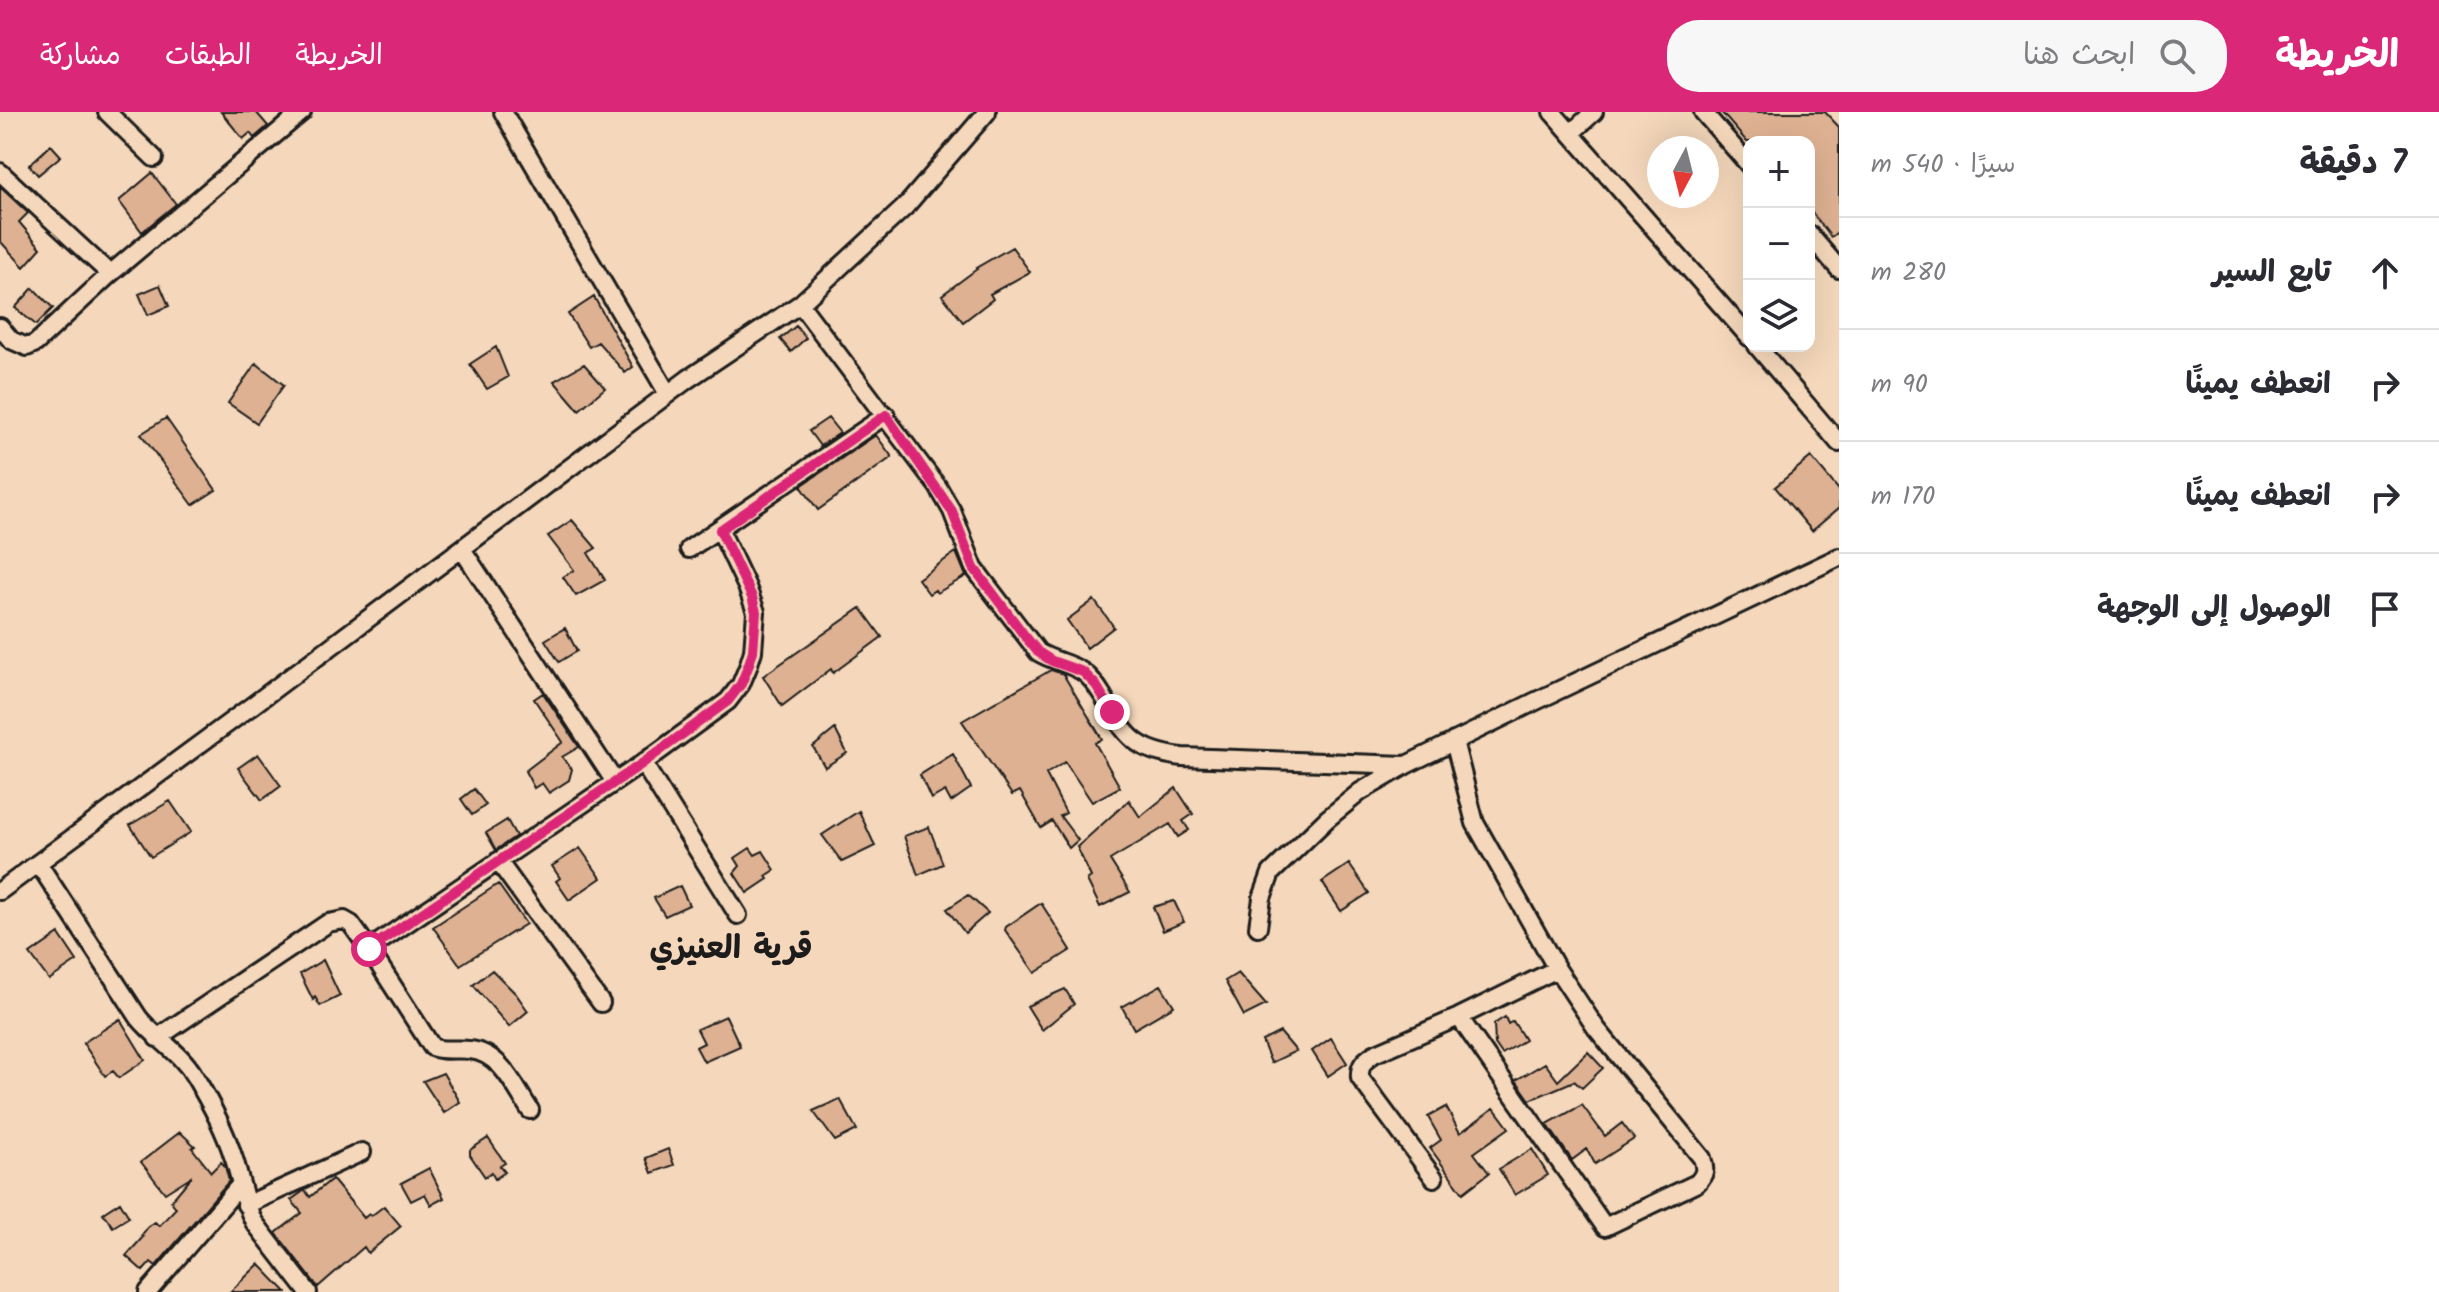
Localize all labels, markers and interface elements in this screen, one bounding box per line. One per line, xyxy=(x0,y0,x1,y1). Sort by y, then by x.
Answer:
search box xyxy=(1667,20,2227,92)
text: الخريطة xyxy=(2275,27,2399,87)
text: ابحث هنا xyxy=(2023,32,2135,80)
text: مشاركة xyxy=(40,34,121,79)
text: الطبقات xyxy=(165,34,251,79)
text: الخريطة xyxy=(295,34,383,79)
icon: search xyxy=(2155,34,2199,78)
north arrow xyxy=(1647,136,1719,208)
map controls xyxy=(1743,136,1815,352)
button: + xyxy=(1743,136,1815,208)
text: 7 دقيقة xyxy=(2299,137,2407,191)
text: سيرًا · 540 m xyxy=(1871,144,2016,186)
button: − xyxy=(1743,208,1815,280)
text: تابع السير xyxy=(2213,249,2331,297)
icon: ahead xyxy=(2363,251,2407,295)
text: 280 m xyxy=(1871,252,1946,294)
button: layers xyxy=(1743,280,1815,352)
text: انعطف يمينًا xyxy=(2185,361,2331,409)
icon: right xyxy=(2363,363,2407,407)
text: 90 m xyxy=(1871,364,1928,406)
text: انعطف يمينًا xyxy=(2185,473,2331,521)
icon: right xyxy=(2363,475,2407,519)
text: 170 m xyxy=(1871,476,1935,518)
text: الوصول إلى الوجهة xyxy=(2097,585,2331,633)
icon: arrive xyxy=(2363,587,2407,631)
route end xyxy=(1094,694,1130,730)
district label: قرية العنيزي xyxy=(649,924,813,975)
route start xyxy=(351,931,387,967)

